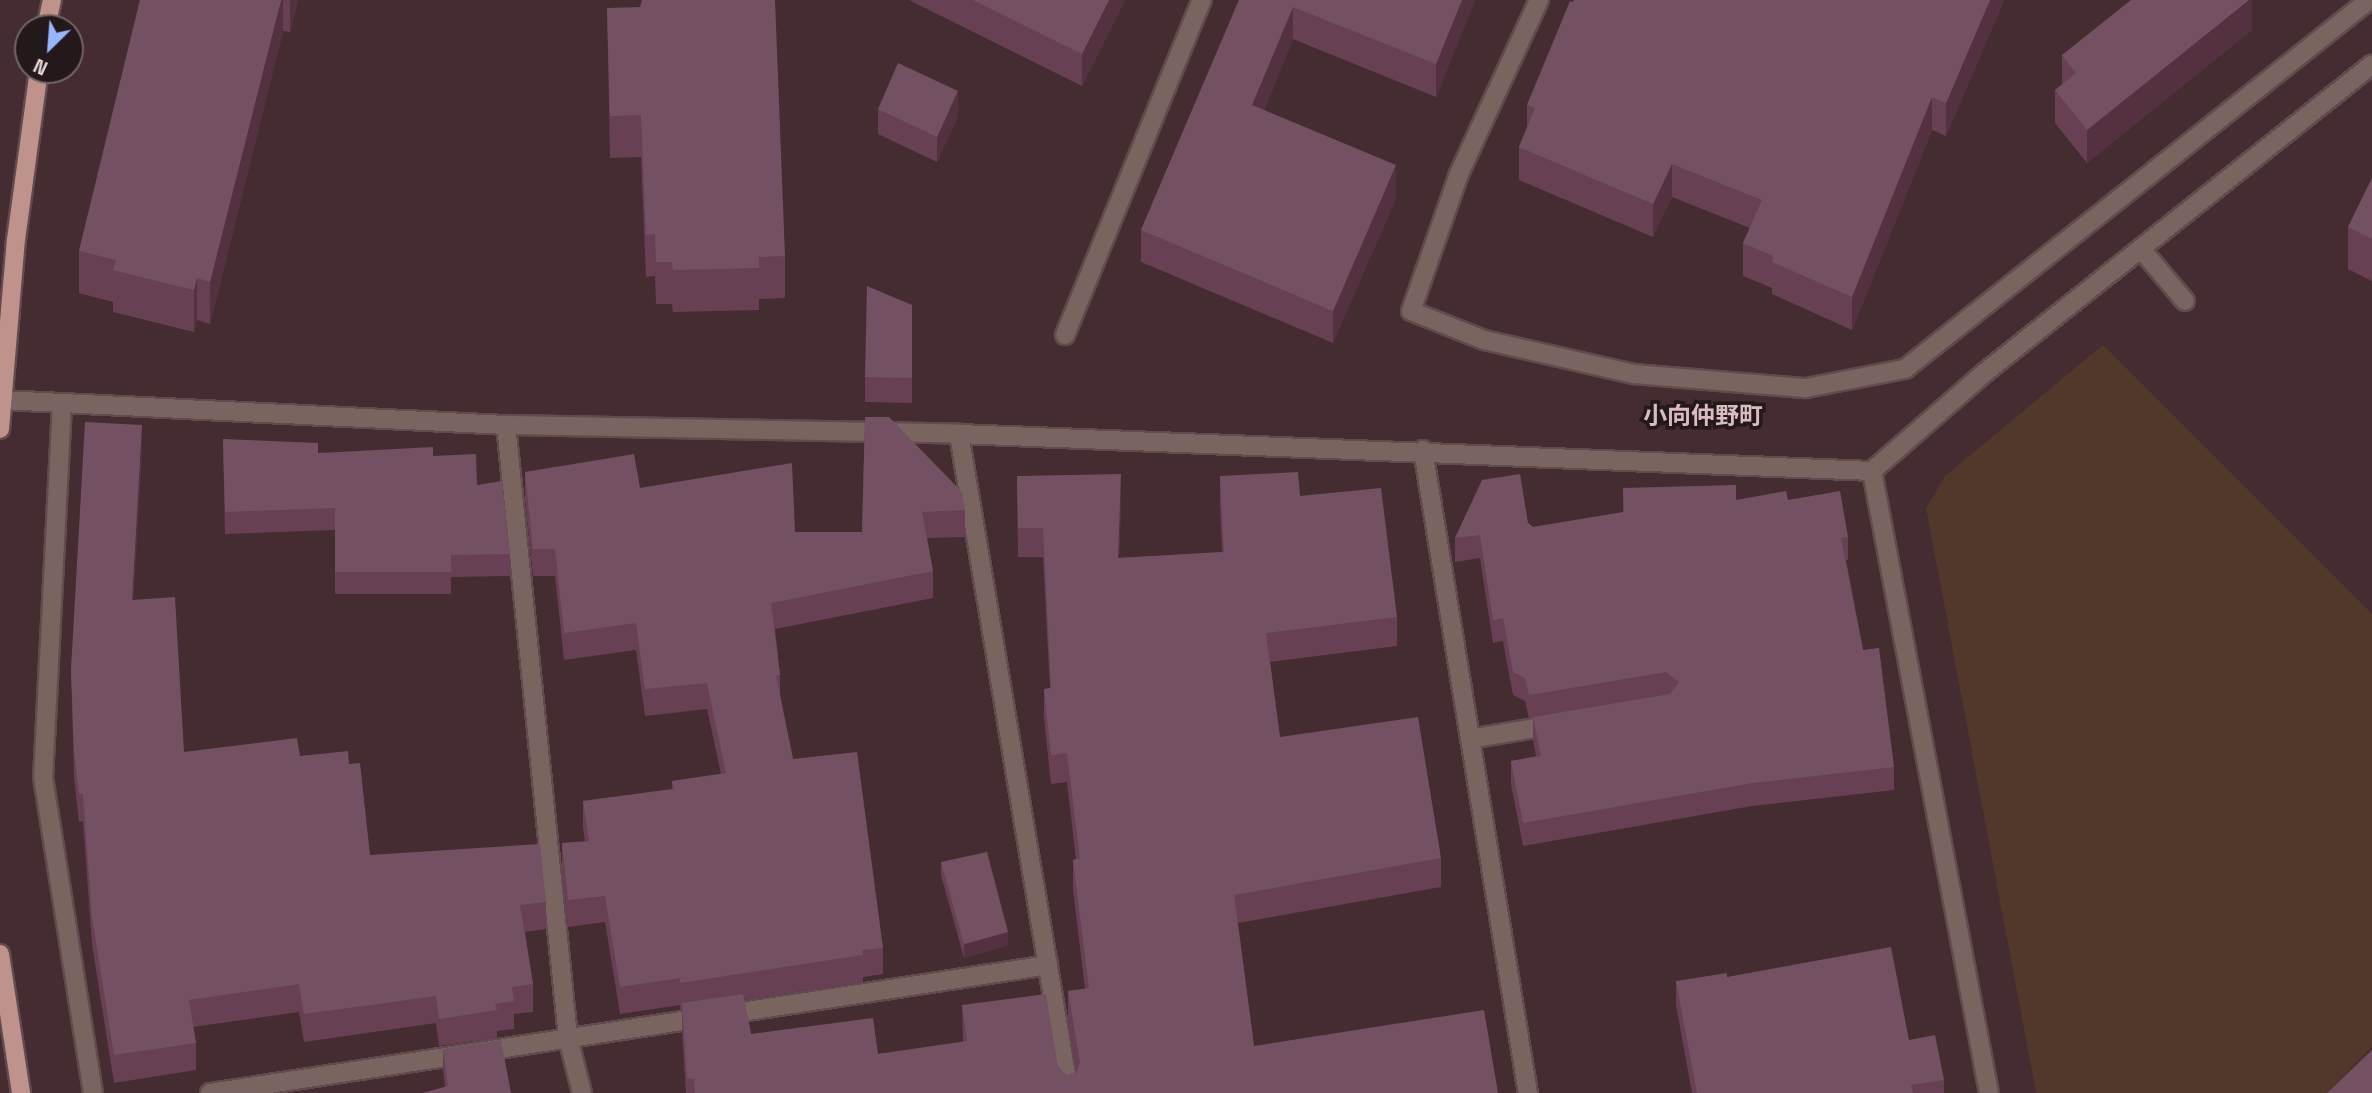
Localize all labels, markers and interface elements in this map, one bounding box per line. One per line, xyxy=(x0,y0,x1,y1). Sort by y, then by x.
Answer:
north arrow xyxy=(14,14,84,84)
text: N xyxy=(30,53,52,81)
district label: 小向仲野町 xyxy=(1643,402,1763,430)

